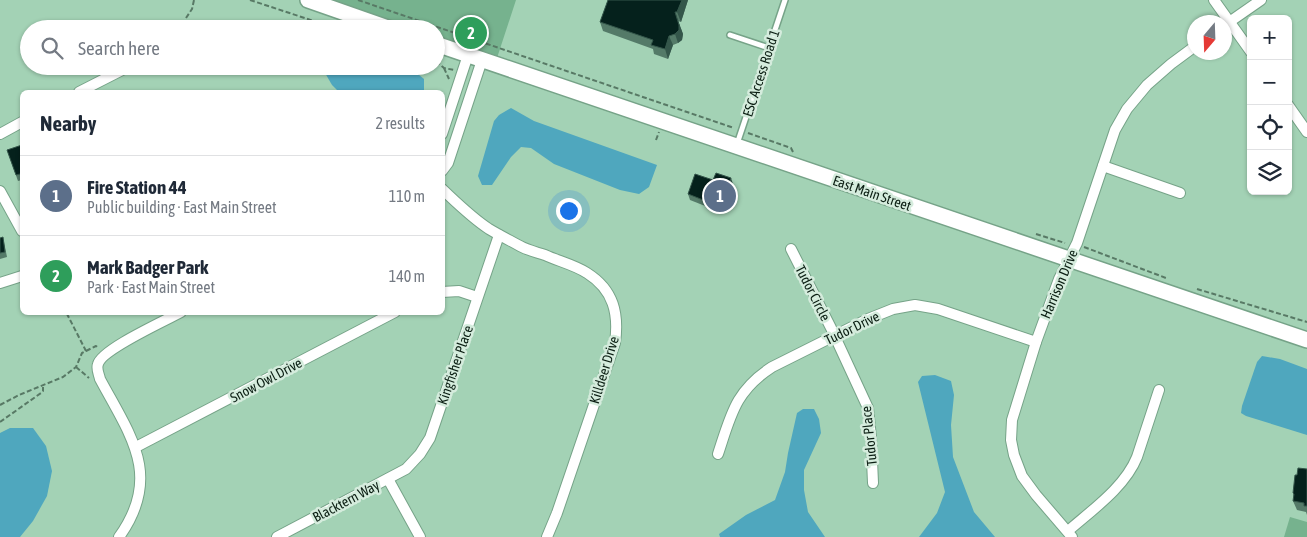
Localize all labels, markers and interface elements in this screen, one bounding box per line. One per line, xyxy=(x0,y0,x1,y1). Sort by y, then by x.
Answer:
pin: 2 xyxy=(455,14,487,52)
north arrow xyxy=(1187,15,1232,60)
map controls xyxy=(1247,15,1292,195)
button: + xyxy=(1247,15,1292,60)
search box xyxy=(20,20,445,75)
street label: ESC Access Road 1 xyxy=(739,27,783,119)
icon: search xyxy=(38,34,66,62)
text: Search here xyxy=(78,37,160,59)
button: − xyxy=(1247,60,1292,105)
button: locate xyxy=(1247,105,1292,150)
text: Nearby xyxy=(40,111,96,135)
text: 2 results xyxy=(375,114,425,132)
button: layers xyxy=(1247,150,1292,195)
street label: East Main Street xyxy=(831,172,913,214)
text: Fire Station 44 xyxy=(87,176,187,198)
pin: 1 xyxy=(704,177,736,215)
text: 1 xyxy=(52,187,60,205)
text: 110 m xyxy=(389,187,425,205)
text: Public building · East Main Street xyxy=(87,198,277,216)
your location xyxy=(556,198,582,224)
street label: Harrison Drive xyxy=(1037,247,1081,321)
text: Mark Badger Park xyxy=(87,256,208,278)
street label: Tudor Circle xyxy=(792,263,834,323)
text: 2 xyxy=(52,267,60,285)
text: 140 m xyxy=(389,267,425,285)
text: Park · East Main Street xyxy=(87,278,215,296)
street label: Tudor Drive xyxy=(822,308,882,348)
street label: Kingfisher Place xyxy=(434,323,476,407)
street label: Killdeer Drive xyxy=(586,334,622,406)
street label: Snow Owl Drive xyxy=(227,354,305,406)
street label: Tudor Place xyxy=(858,405,880,467)
street label: Blacktern Way xyxy=(310,477,382,525)

